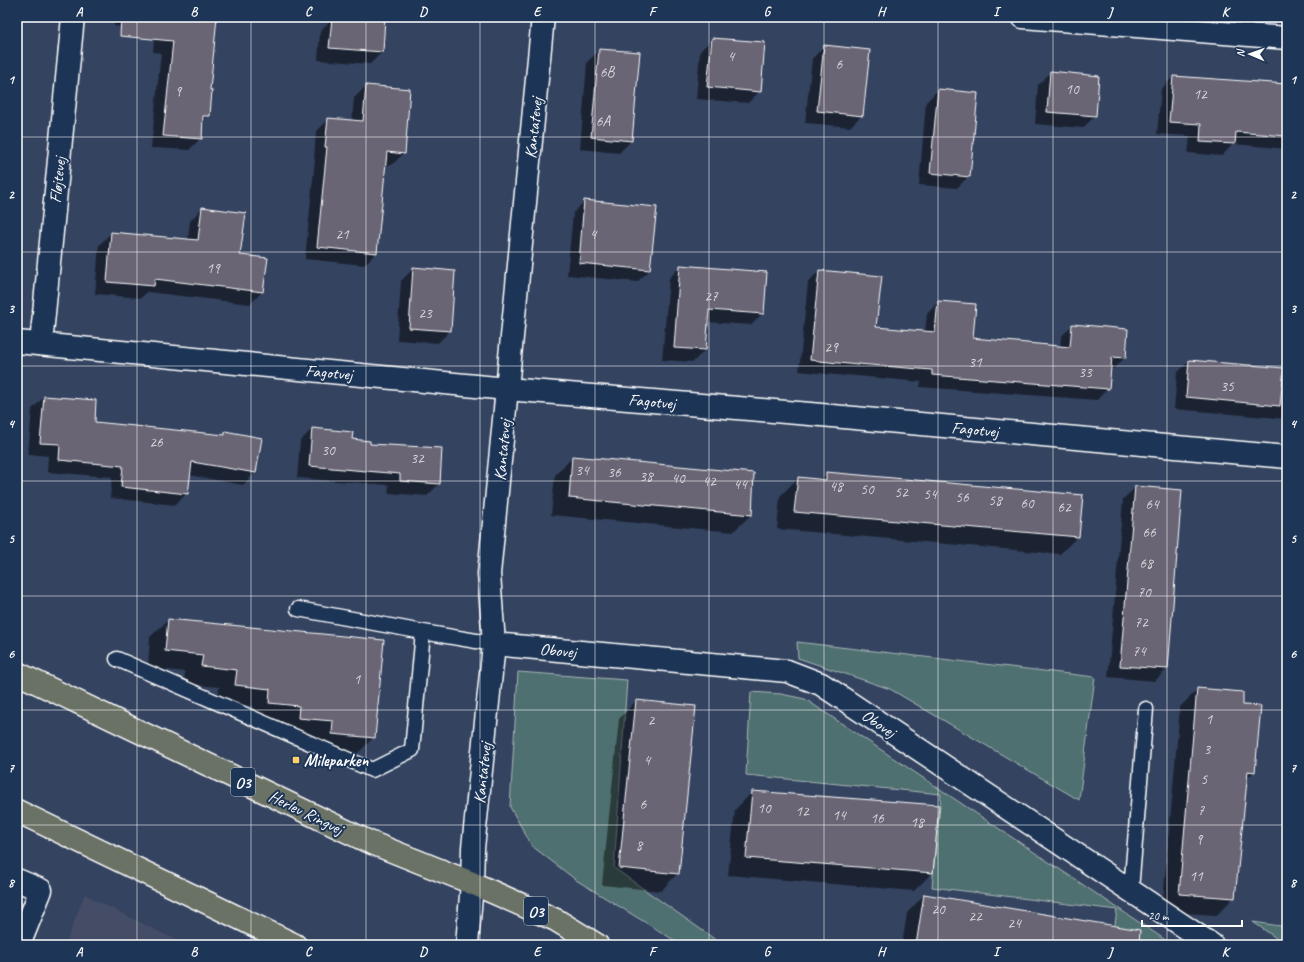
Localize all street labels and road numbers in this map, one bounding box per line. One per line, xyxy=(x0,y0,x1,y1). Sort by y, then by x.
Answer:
street label: Kantatevej xyxy=(520,94,547,160)
street label: Fløjtevej xyxy=(45,153,71,204)
street label: Fagotvej xyxy=(305,360,356,385)
street label: Fagotvej xyxy=(628,389,679,414)
street label: Kantatevej xyxy=(489,416,516,481)
street label: Fagotvej xyxy=(951,417,1002,442)
street label: Obovej xyxy=(539,638,580,663)
street label: Obovej xyxy=(858,705,902,744)
street label: Kantatevej xyxy=(469,739,496,805)
road number: O3 xyxy=(231,768,255,796)
street label: Herlev Ringvej xyxy=(265,785,349,841)
road number: O3 xyxy=(524,897,548,925)

